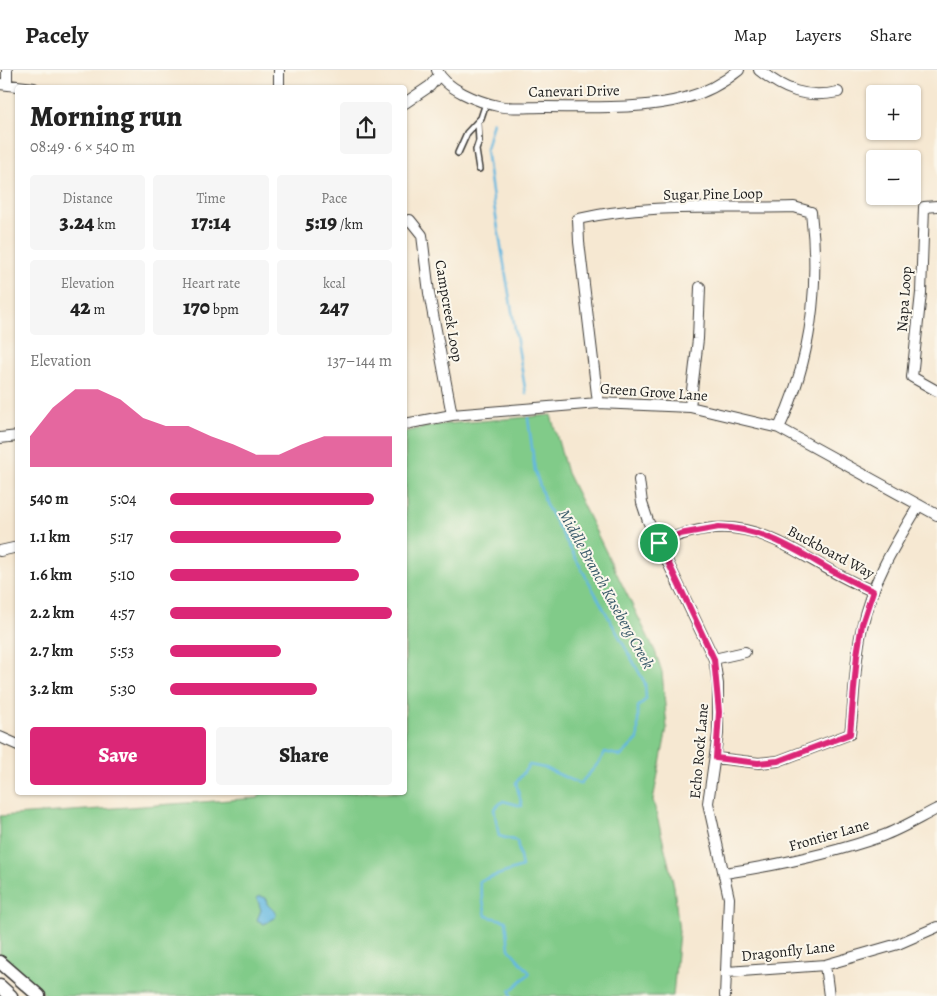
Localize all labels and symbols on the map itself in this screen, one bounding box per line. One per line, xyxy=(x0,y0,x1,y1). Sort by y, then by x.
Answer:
street label: Canevari Drive xyxy=(528,80,620,102)
street label: Sugar Pine Loop xyxy=(663,183,763,205)
street label: Campcreek Loop xyxy=(430,259,468,364)
street label: Napa Loop xyxy=(892,265,916,333)
street label: Green Grove Lane xyxy=(599,378,709,406)
water label: Middle Branch Kaseberg Creek xyxy=(553,505,659,673)
street label: Buckboard Way xyxy=(784,521,878,583)
pin xyxy=(638,522,680,564)
street label: Echo Rock Lane xyxy=(685,702,713,800)
street label: Frontier Lane xyxy=(786,814,872,856)
street label: Dragonfly Lane xyxy=(740,936,836,966)

